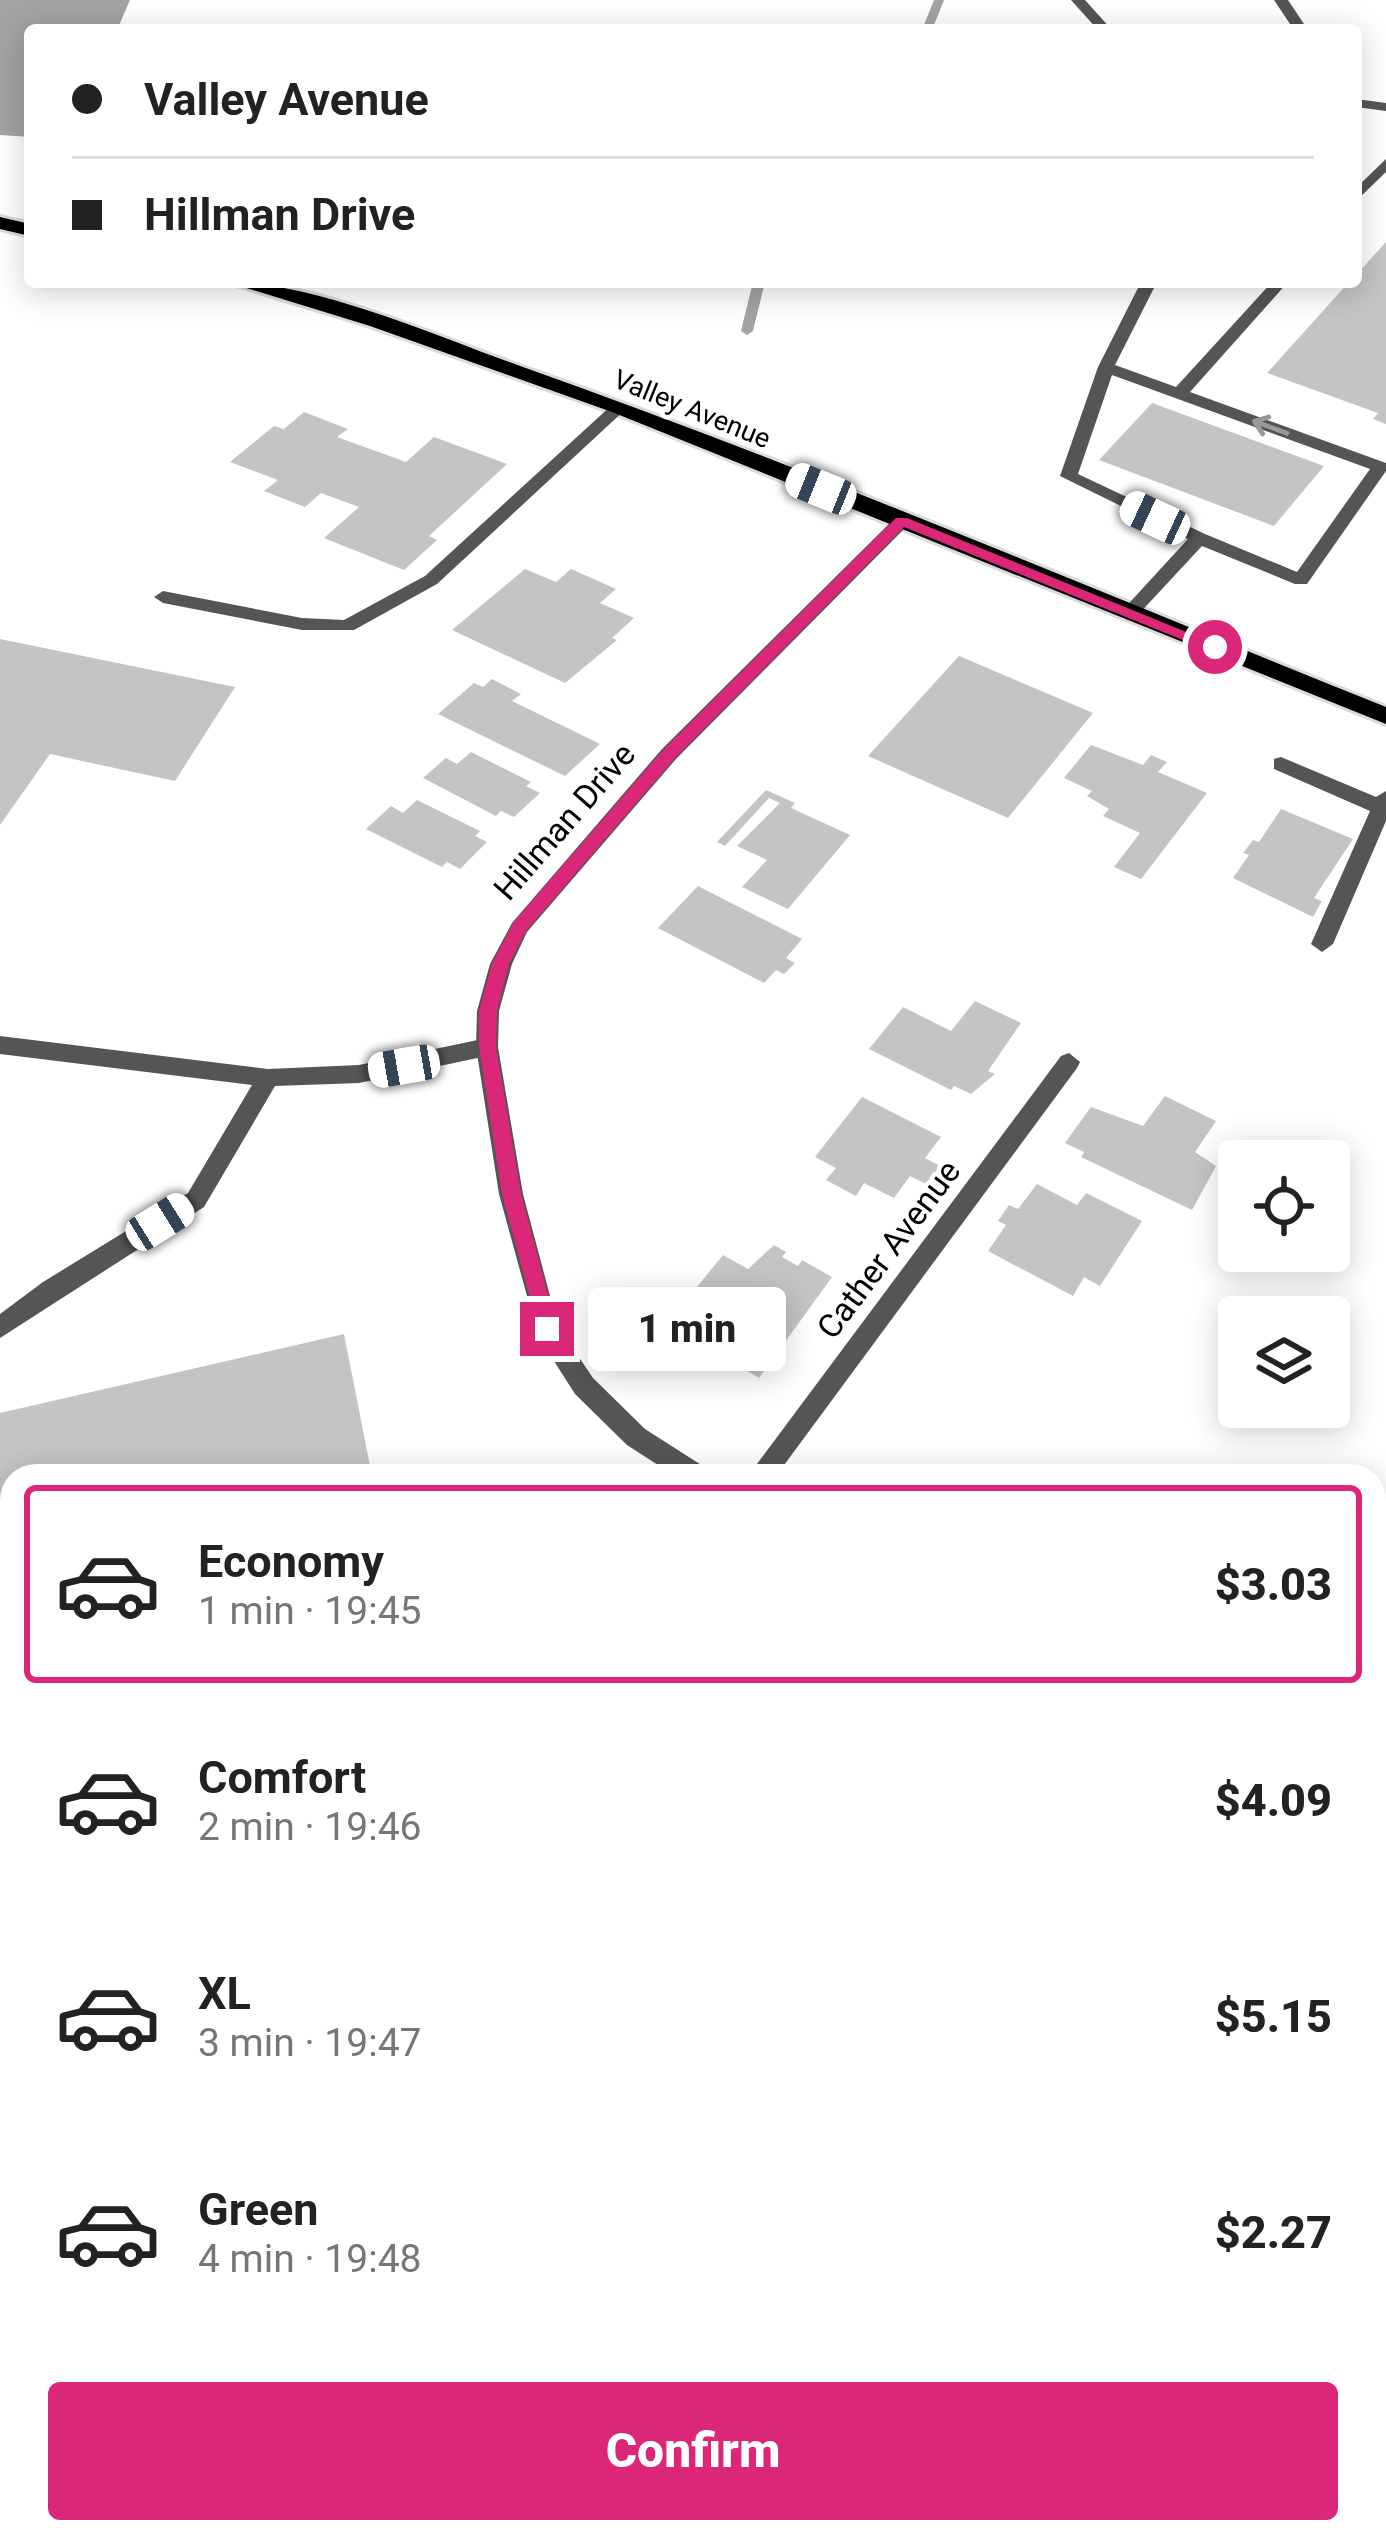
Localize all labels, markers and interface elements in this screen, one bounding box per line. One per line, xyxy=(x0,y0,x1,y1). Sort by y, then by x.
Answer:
text: Valley Avenue xyxy=(144,73,429,126)
text: Hillman Drive xyxy=(144,188,415,241)
street label: Valley Avenue xyxy=(609,363,775,455)
one-way arrow xyxy=(1252,415,1289,436)
car xyxy=(781,459,861,519)
car xyxy=(1115,486,1195,550)
route start xyxy=(1188,620,1242,674)
street label: Hillman Drive xyxy=(486,735,643,908)
car xyxy=(365,1042,443,1090)
map controls xyxy=(1218,1140,1350,1428)
button: locate xyxy=(1218,1140,1350,1272)
street label: Cather Avenue xyxy=(809,1152,968,1346)
car xyxy=(120,1188,200,1256)
callout: 1 min xyxy=(589,1287,787,1371)
button: layers xyxy=(1218,1296,1350,1428)
route end xyxy=(520,1302,574,1356)
text: 1 min xyxy=(638,1306,736,1352)
icon: car xyxy=(54,1530,162,1638)
text: Economy xyxy=(198,1535,384,1588)
text: $3.03 xyxy=(1215,1558,1332,1611)
text: 1 min · 19:45 xyxy=(198,1588,421,1634)
icon: car xyxy=(54,1746,162,1854)
text: Comfort xyxy=(198,1751,366,1804)
text: $4.09 xyxy=(1215,1774,1332,1827)
text: 2 min · 19:46 xyxy=(198,1804,421,1850)
icon: car xyxy=(54,1962,162,2070)
text: XL xyxy=(198,1967,251,2020)
text: $5.15 xyxy=(1215,1990,1332,2043)
text: 3 min · 19:47 xyxy=(198,2020,421,2066)
icon: car xyxy=(54,2178,162,2286)
text: Green xyxy=(198,2183,319,2236)
text: $2.27 xyxy=(1215,2206,1332,2259)
text: 4 min · 19:48 xyxy=(198,2236,421,2282)
button: Confirm xyxy=(48,2382,1338,2520)

